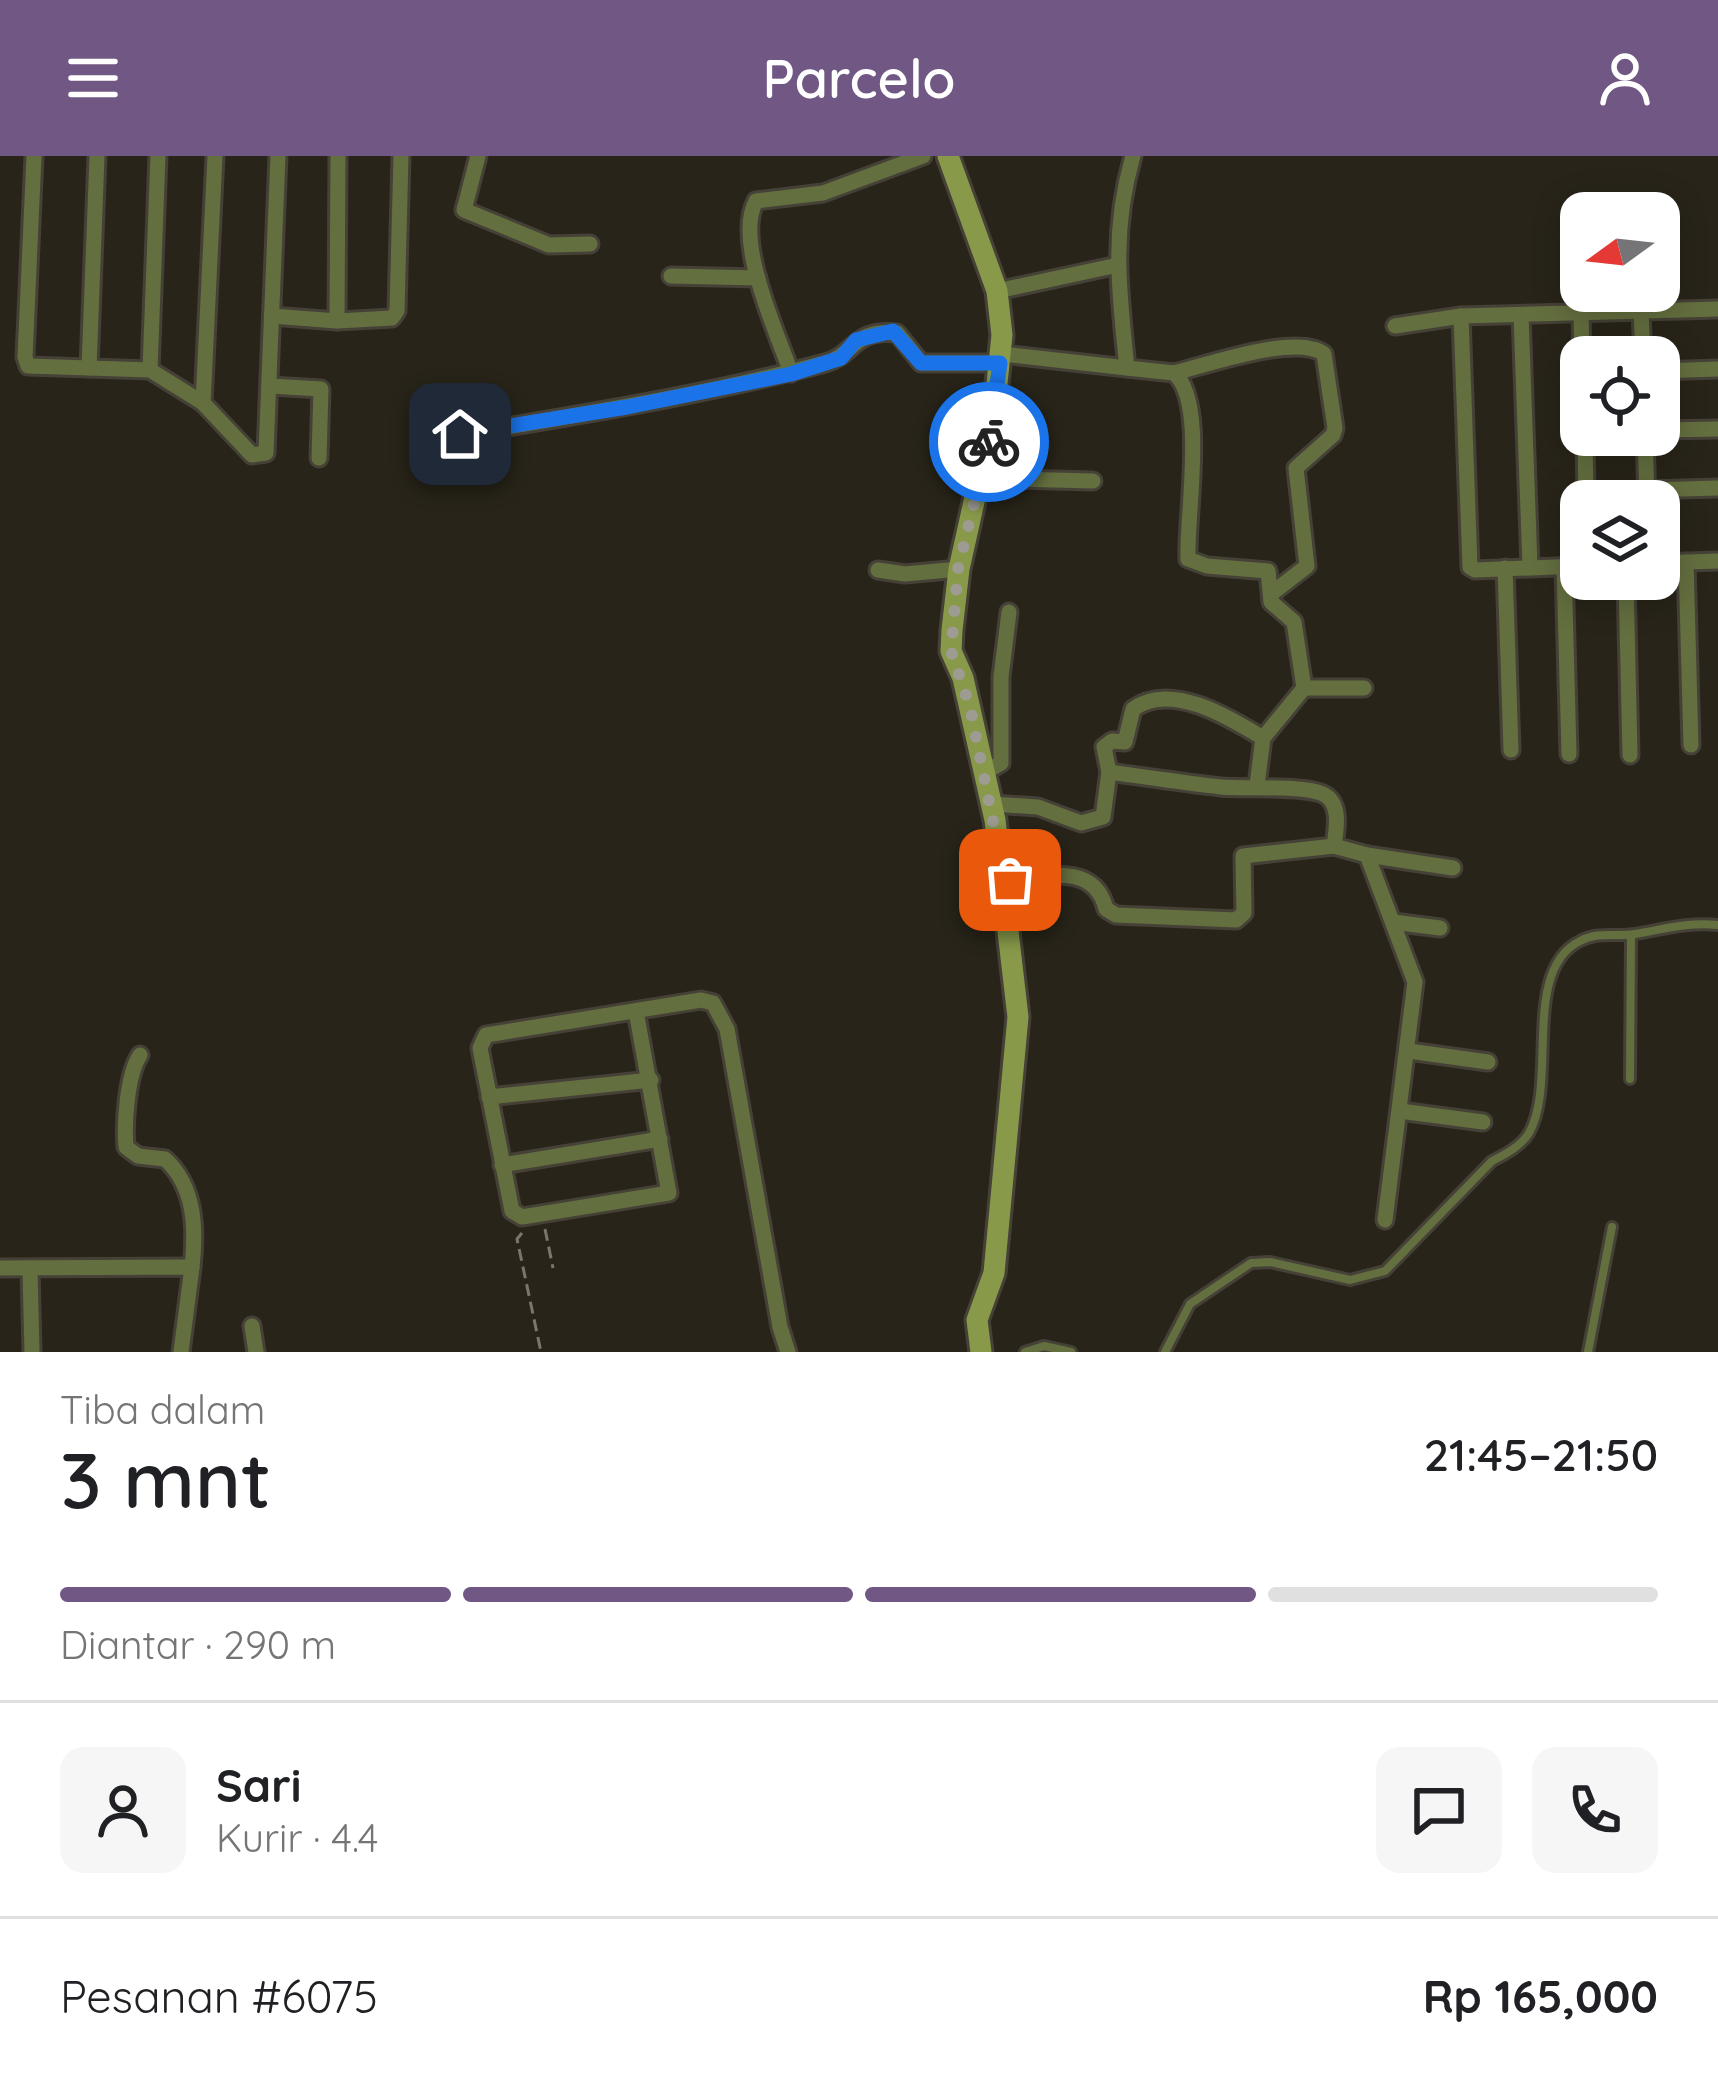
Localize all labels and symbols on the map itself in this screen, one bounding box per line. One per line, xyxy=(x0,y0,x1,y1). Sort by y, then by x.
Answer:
north arrow xyxy=(1560,192,1680,312)
courier xyxy=(929,382,1049,502)
pin xyxy=(409,383,511,485)
pin xyxy=(959,829,1061,931)

